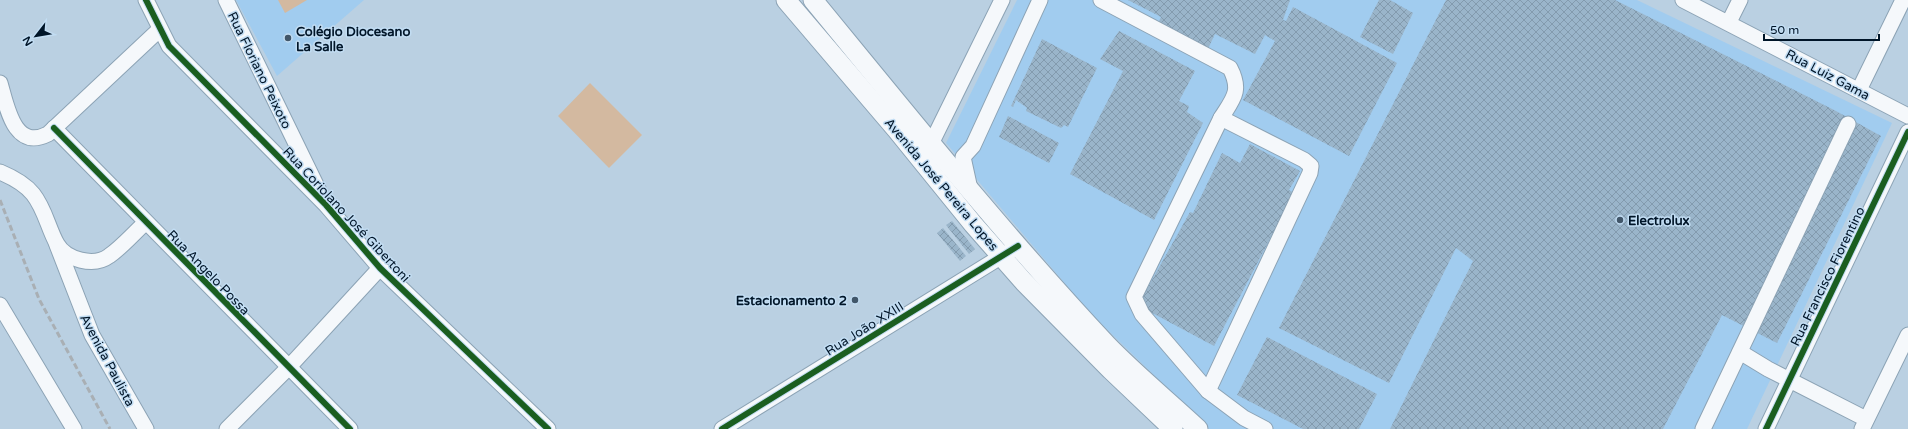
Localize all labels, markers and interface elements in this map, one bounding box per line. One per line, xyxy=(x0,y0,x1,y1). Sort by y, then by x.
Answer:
street label: Rua Floriano Peixoto xyxy=(224,9,294,132)
north arrow xyxy=(16,16,56,56)
scale bar xyxy=(1764,16,1879,42)
text: 50 m xyxy=(1770,23,1799,37)
place label: Colégio Diocesano La Salle xyxy=(296,24,411,55)
marker: Colégio Diocesano La Salle xyxy=(283,33,293,43)
text: N xyxy=(20,34,36,48)
street label: Rua Luiz Gama xyxy=(1783,46,1872,104)
street label: Avenida José Pereira Lopes xyxy=(881,115,1002,254)
street label: Rua Coriolano José Gibertoni xyxy=(279,144,413,286)
street label: Rua Francisco Fiorentino xyxy=(1787,204,1869,349)
place label: Electrolux xyxy=(1628,213,1690,229)
marker: Electrolux xyxy=(1615,215,1625,225)
street label: Rua Angelo Possa xyxy=(164,227,253,318)
place label: Estacionamento 2 xyxy=(736,293,847,309)
marker: Estacionamento 2 xyxy=(850,295,860,305)
street label: Rua João XXIII xyxy=(822,298,907,359)
street label: Avenida Paulista xyxy=(76,312,138,409)

